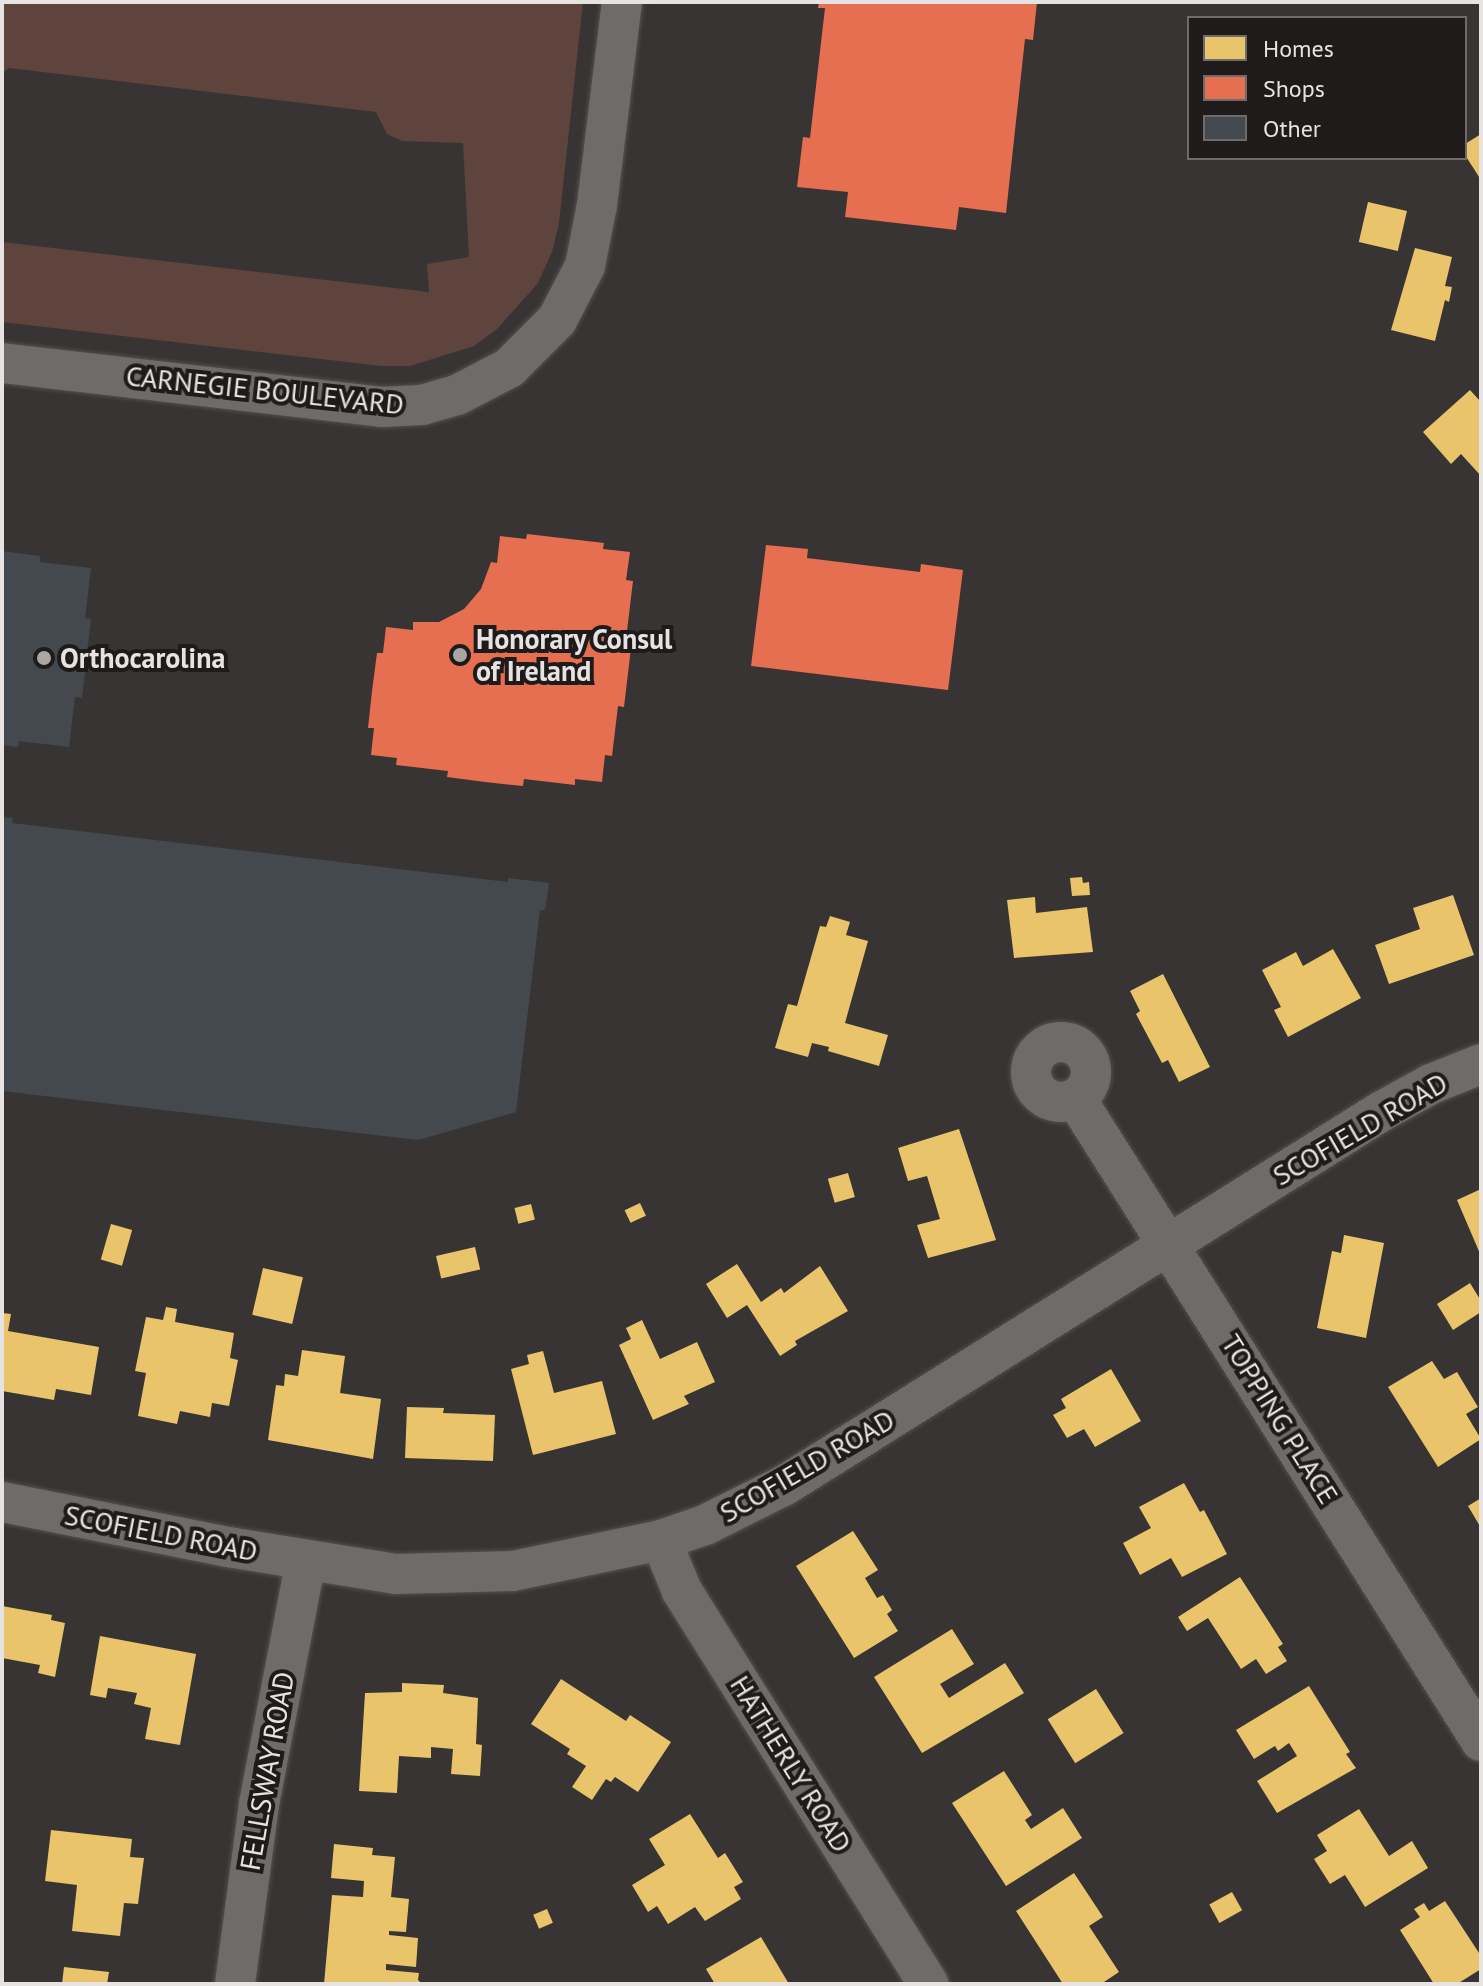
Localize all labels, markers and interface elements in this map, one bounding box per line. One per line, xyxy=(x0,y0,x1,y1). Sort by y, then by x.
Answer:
legend xyxy=(1187,16,1467,160)
text: Homes xyxy=(1263,33,1334,64)
text: Shops xyxy=(1263,73,1325,104)
text: Other xyxy=(1263,113,1321,144)
street label: CARNEGIE BOULEVARD xyxy=(124,359,406,421)
place label: Honorary Consul of Ireland xyxy=(476,622,674,688)
place label: Orthocarolina xyxy=(60,641,225,675)
marker: Honorary Consul of Ireland xyxy=(451,646,469,664)
marker: Orthocarolina xyxy=(35,649,53,667)
street label: SCOFIELD ROAD xyxy=(1267,1066,1453,1192)
street label: TOPPING PLACE xyxy=(1215,1328,1345,1510)
street label: SCOFIELD ROAD xyxy=(714,1403,900,1529)
street label: SCOFIELD ROAD xyxy=(62,1498,260,1568)
street label: FELLSWAY ROAD xyxy=(233,1669,301,1873)
street label: HATHERLY ROAD xyxy=(723,1669,859,1859)

